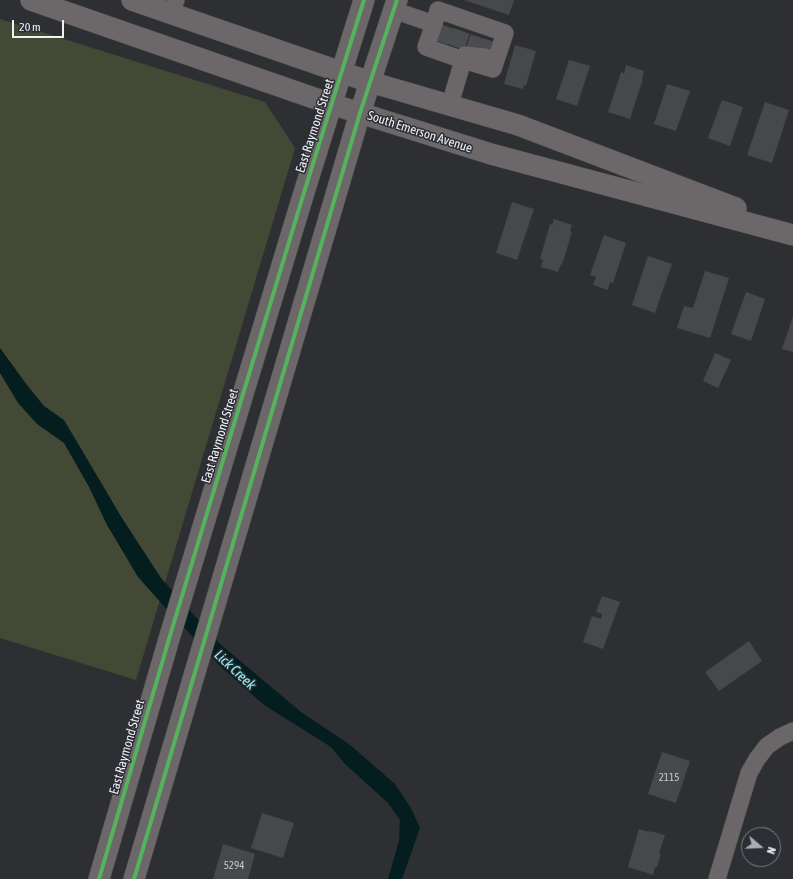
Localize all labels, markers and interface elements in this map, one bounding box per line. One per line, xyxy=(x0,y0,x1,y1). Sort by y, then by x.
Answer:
scale bar xyxy=(14,12,66,38)
text: 20 m xyxy=(19,20,41,34)
street label: East Raymond Street xyxy=(292,77,338,175)
street label: South Emerson Avenue xyxy=(366,108,474,156)
street label: East Raymond Street xyxy=(198,387,242,485)
water label: Lick Creek xyxy=(211,647,259,693)
street label: East Raymond Street xyxy=(106,698,148,796)
house number: 2115 xyxy=(659,771,679,785)
north arrow xyxy=(741,827,781,867)
text: N xyxy=(765,846,778,856)
house number: 5294 xyxy=(224,859,244,873)

